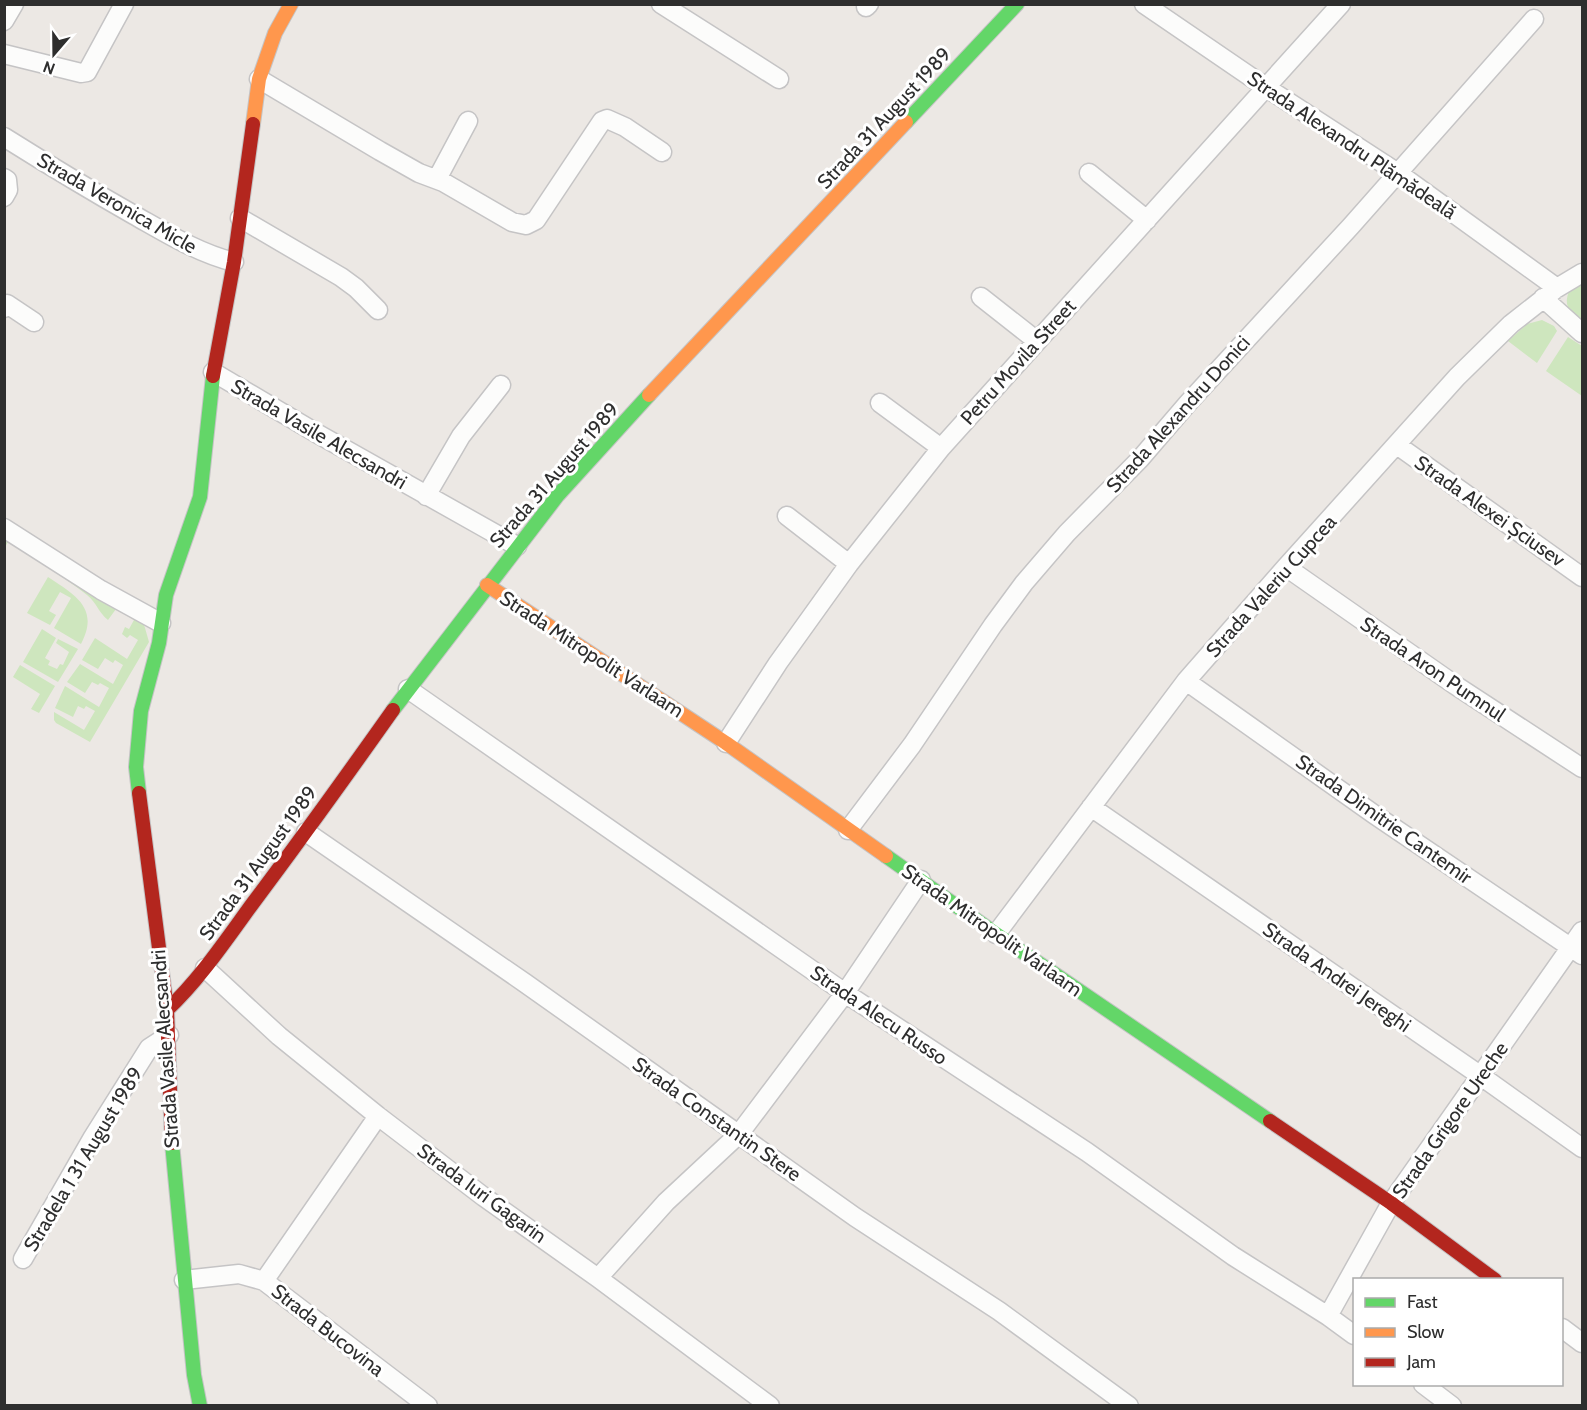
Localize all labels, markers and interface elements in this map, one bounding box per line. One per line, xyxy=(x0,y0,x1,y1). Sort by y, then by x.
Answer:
north arrow xyxy=(24,24,84,84)
street label: Strada 31 August 1989 xyxy=(812,42,956,194)
text: N xyxy=(40,57,58,78)
street label: Strada Alexandru Plămădeală xyxy=(1243,66,1461,224)
street label: Strada Veronica Micle xyxy=(33,148,201,258)
street label: Petru Movila Street xyxy=(955,294,1081,430)
street label: Strada Alexandru Donici xyxy=(1101,331,1255,497)
street label: Strada Vasile Alecsandri xyxy=(227,374,411,494)
street label: Strada 31 August 1989 xyxy=(484,397,624,553)
street label: Strada Alexei Șciusev xyxy=(1410,450,1570,573)
street label: Strada Valeriu Cupcea xyxy=(1201,510,1341,662)
street label: Strada Mitropolit Varlaam xyxy=(496,586,688,722)
street label: Strada Aron Pumnul xyxy=(1356,612,1510,727)
street label: Strada Dimitrie Cantemir xyxy=(1291,749,1477,889)
street label: Strada 31 August 1989 xyxy=(194,781,322,945)
street label: Strada Mitropolit Varlaam xyxy=(897,859,1087,1001)
street label: Strada Andrei Jereghi xyxy=(1258,917,1416,1037)
street label: Strada Vasile Alecsandri xyxy=(146,949,184,1149)
street label: Strada Alecu Russo xyxy=(806,960,952,1070)
street label: Strada Grigore Ureche xyxy=(1387,1037,1513,1203)
street label: Strada Constantin Stere xyxy=(628,1052,806,1186)
street label: Stradela 1 31 August 1989 xyxy=(18,1062,148,1256)
street label: Strada Iuri Gagarin xyxy=(413,1138,551,1248)
legend xyxy=(1353,1278,1563,1386)
street label: Strada Bucovina xyxy=(267,1279,389,1382)
text: Fast xyxy=(1407,1291,1438,1313)
text: Slow xyxy=(1407,1321,1444,1343)
text: Jam xyxy=(1406,1351,1436,1373)

